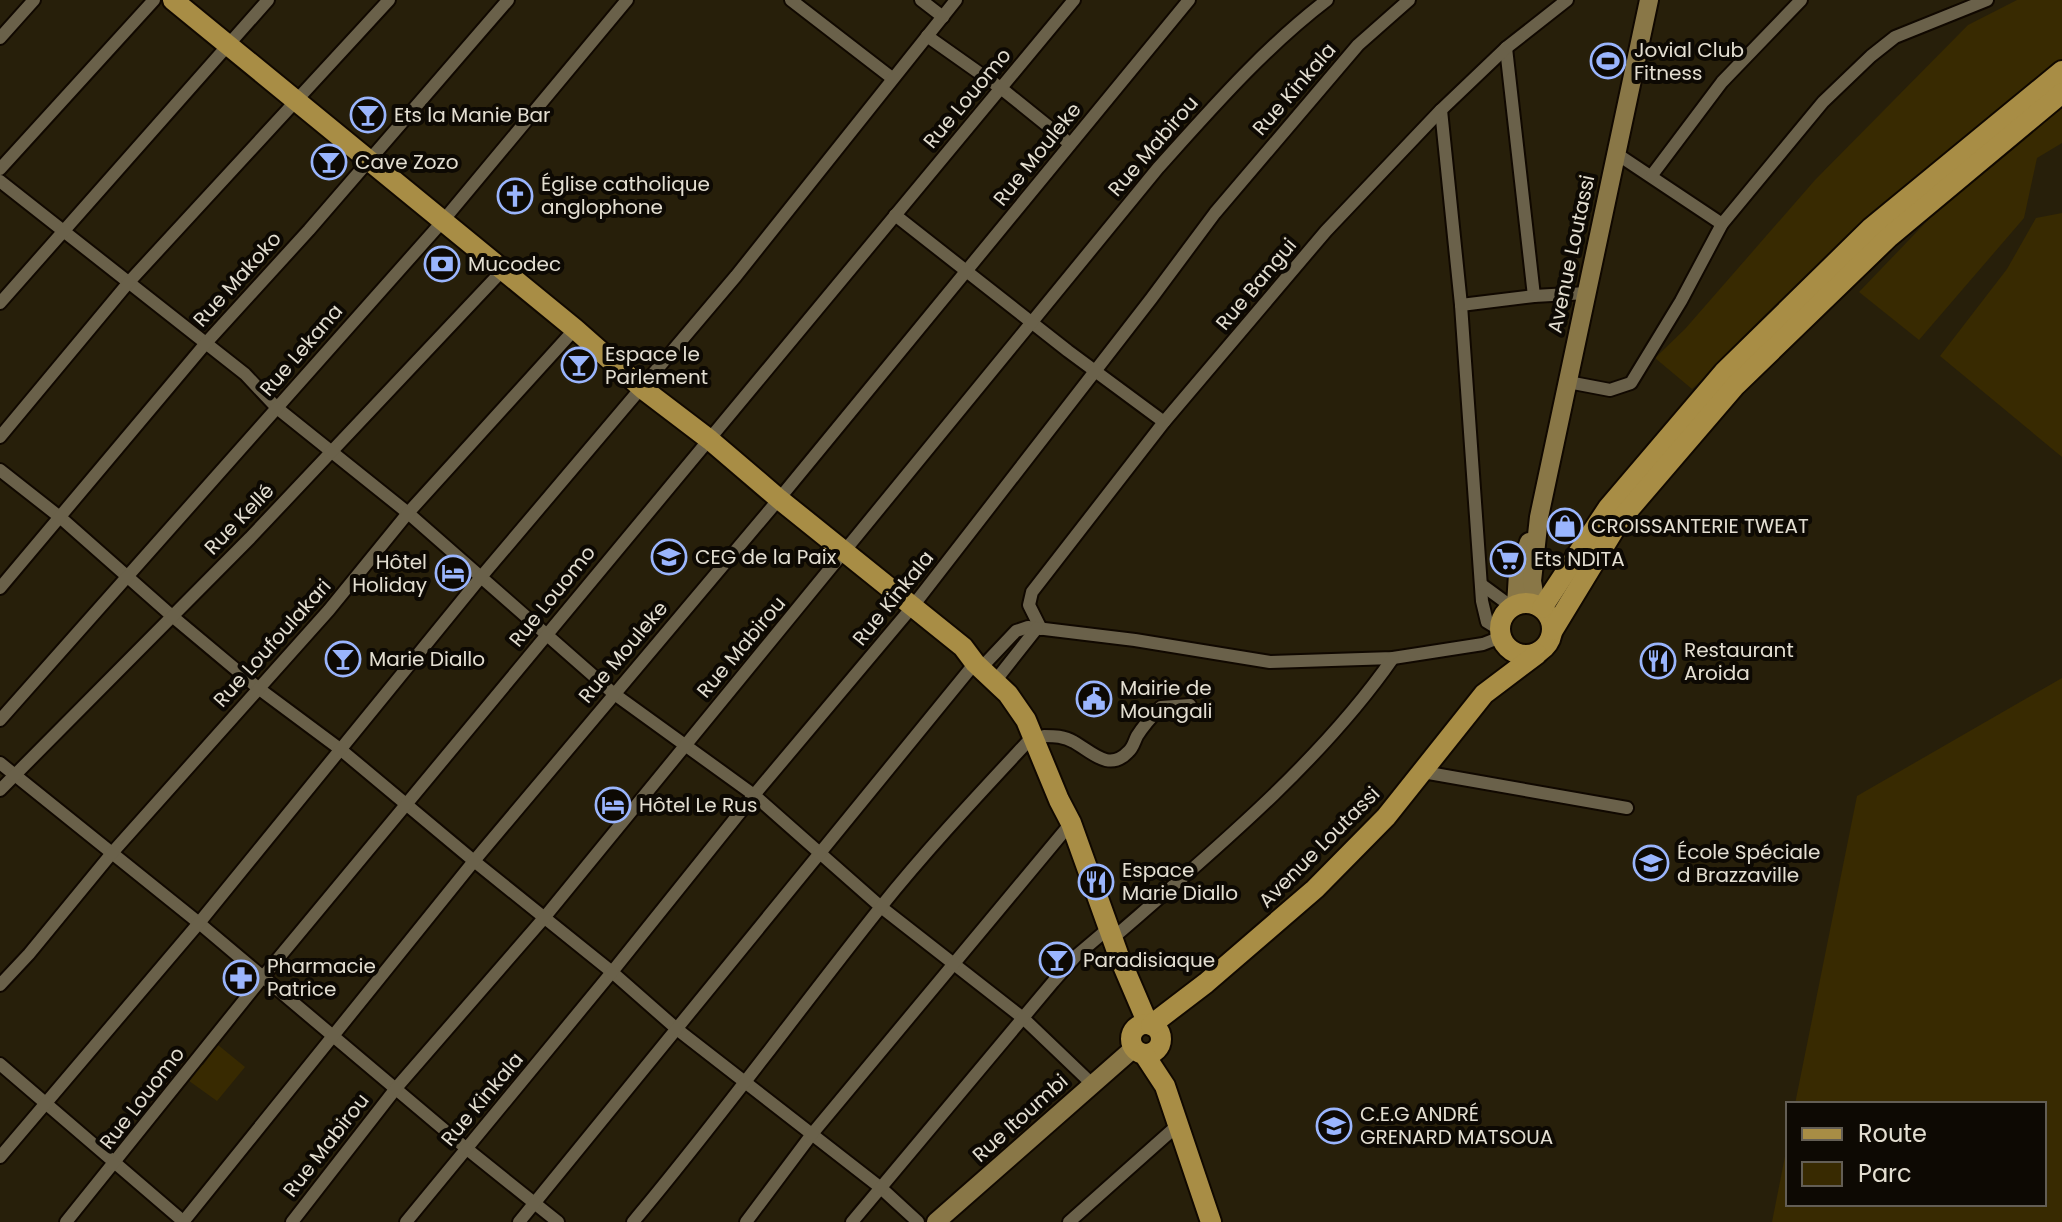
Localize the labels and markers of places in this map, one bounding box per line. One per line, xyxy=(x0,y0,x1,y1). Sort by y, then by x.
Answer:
place label: Jovial Club Fitness xyxy=(1634,36,1744,87)
sports icon: Jovial Club Fitness xyxy=(1589,42,1627,80)
bar icon: Ets la Manie Bar xyxy=(349,96,387,134)
place label: Ets la Manie Bar xyxy=(394,101,551,129)
bar icon: Cave Zozo xyxy=(310,143,348,181)
place label: Cave Zozo xyxy=(355,148,458,176)
place label: Église catholique anglophone xyxy=(541,170,710,221)
church icon: Église catholique anglophone xyxy=(496,177,534,215)
bank icon: Mucodec xyxy=(423,245,461,283)
place label: Mucodec xyxy=(468,250,561,278)
place label: Espace le Parlement xyxy=(605,340,708,391)
bar icon: Espace le Parlement xyxy=(560,346,598,384)
shop icon: CROISSANTERIE TWEAT xyxy=(1546,507,1584,545)
place label: CROISSANTERIE TWEAT xyxy=(1591,512,1809,540)
school or university icon: CEG de la Paix xyxy=(650,538,688,576)
supermarket icon: Ets NDITA xyxy=(1489,540,1527,578)
place label: CEG de la Paix xyxy=(695,543,837,571)
place label: Ets NDITA xyxy=(1534,545,1625,573)
place label: Hôtel Holiday xyxy=(352,548,427,599)
hotel icon: Hôtel Holiday xyxy=(434,554,472,592)
place label: Restaurant Aroida xyxy=(1684,636,1794,687)
bar icon: Marie Diallo xyxy=(324,640,362,678)
restaurant icon: Restaurant Aroida xyxy=(1639,642,1677,680)
place label: Marie Diallo xyxy=(369,645,485,673)
place label: Mairie de Moungali xyxy=(1120,674,1213,725)
public building icon: Mairie de Moungali xyxy=(1075,680,1113,718)
hotel icon: Hôtel Le Rus xyxy=(594,786,632,824)
place label: Hôtel Le Rus xyxy=(639,791,757,819)
place label: École Spéciale d Brazzaville xyxy=(1677,838,1820,889)
school or university icon: École Spéciale d Brazzaville xyxy=(1632,844,1670,882)
place label: Espace Marie Diallo xyxy=(1122,856,1238,907)
restaurant icon: Espace Marie Diallo xyxy=(1077,863,1115,901)
bar icon: Paradisiaque xyxy=(1038,941,1076,979)
place label: Paradisiaque xyxy=(1083,946,1215,974)
place label: Pharmacie Patrice xyxy=(267,952,376,1003)
pharmacy icon: Pharmacie Patrice xyxy=(222,959,260,997)
place label: C.E.G ANDRÉ GRENARD MATSOUA xyxy=(1360,1100,1553,1151)
school or university icon: C.E.G ANDRÉ GRENARD MATSOUA xyxy=(1315,1107,1353,1145)

